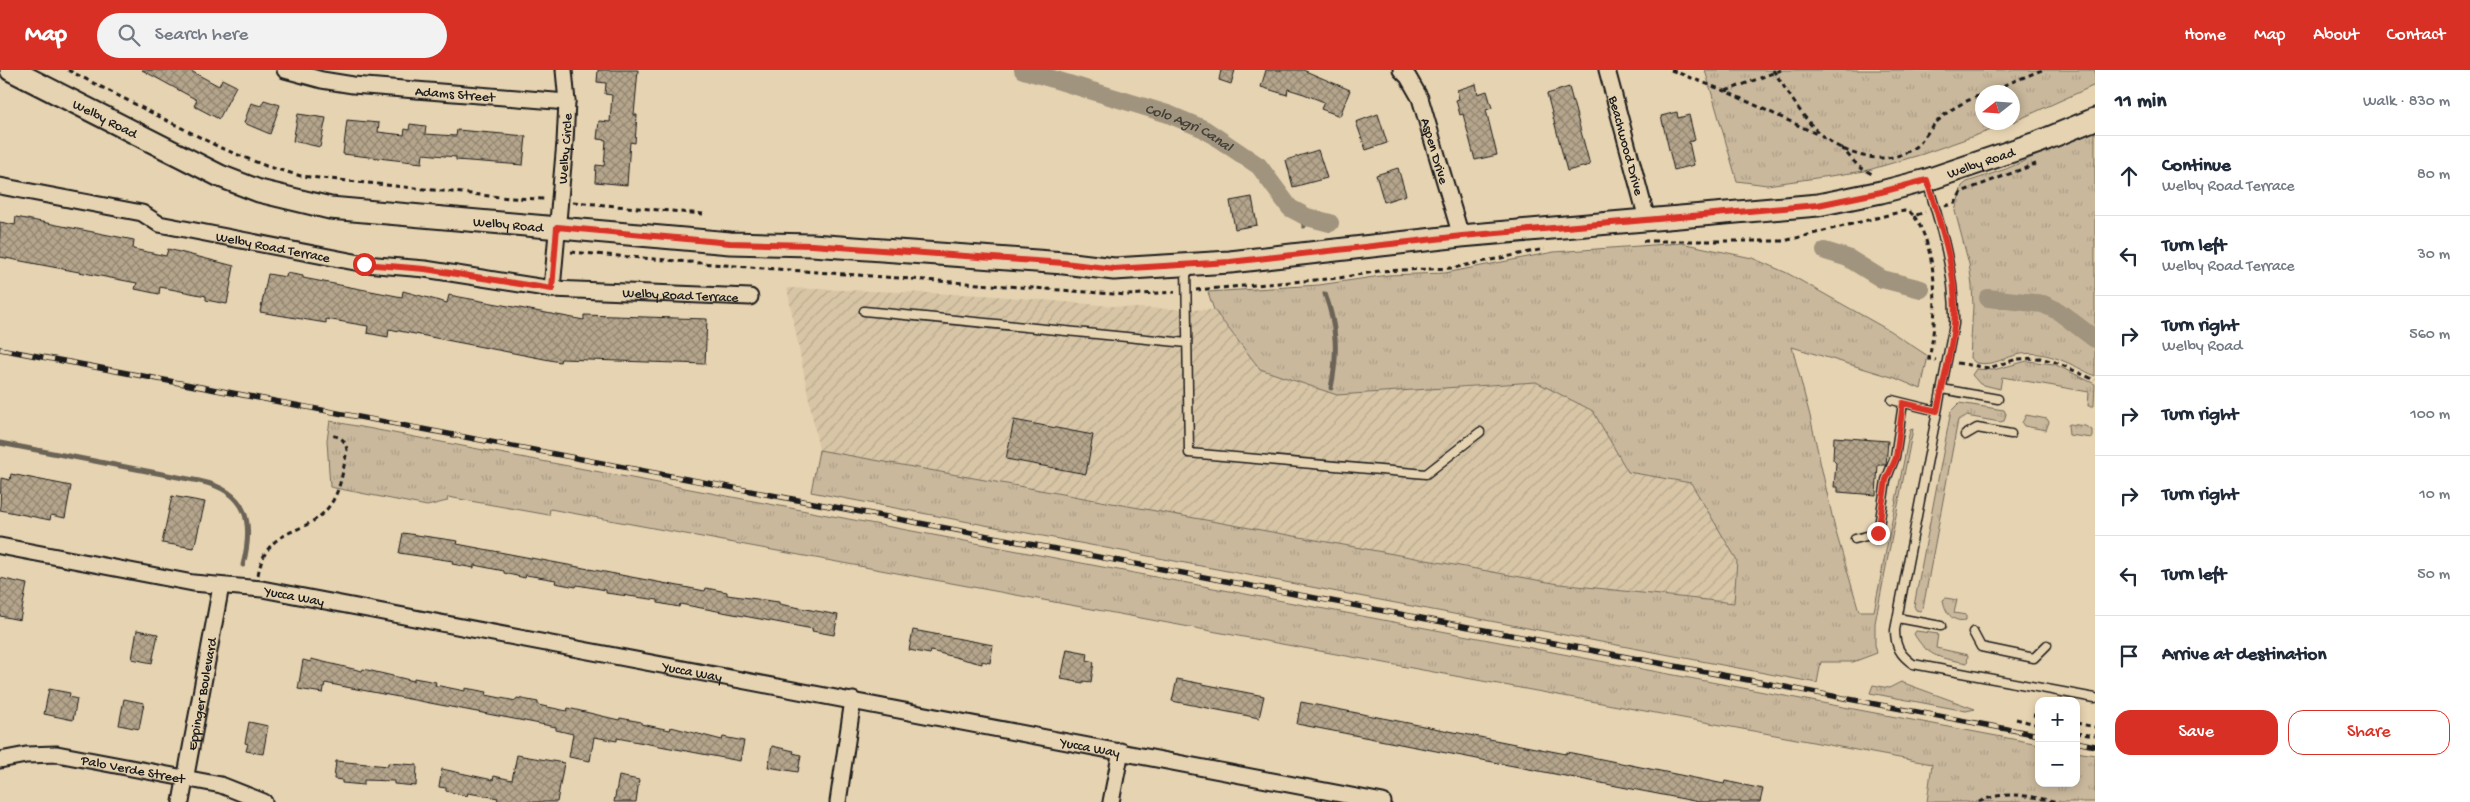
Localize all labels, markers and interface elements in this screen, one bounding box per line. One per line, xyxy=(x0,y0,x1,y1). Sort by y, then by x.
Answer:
search box xyxy=(97,13,447,58)
text: Map xyxy=(25,21,67,50)
icon: search xyxy=(115,21,143,49)
text: Search here xyxy=(155,24,248,47)
text: Home xyxy=(2184,25,2226,46)
text: Map xyxy=(2254,25,2285,46)
text: About xyxy=(2313,25,2359,46)
text: Contact xyxy=(2387,25,2445,46)
street label: Adams Street xyxy=(414,84,497,107)
north arrow xyxy=(1975,85,2020,130)
text: 11 min xyxy=(2115,90,2166,115)
text: Walk · 830 m xyxy=(2363,93,2450,112)
street label: Beachwood Drive xyxy=(1603,94,1646,198)
street label: Welby Road xyxy=(69,97,141,145)
water label: Colo Agri Canal xyxy=(1143,101,1237,158)
street label: Welby Circle xyxy=(555,112,577,185)
street label: Aspen Drive xyxy=(1415,116,1451,187)
street label: Welby Road xyxy=(1945,144,2019,184)
text: Continue xyxy=(2162,155,2231,178)
icon: ahead xyxy=(2115,162,2143,190)
text: 80 m xyxy=(2417,166,2450,185)
text: Welby Road Terrace xyxy=(2162,178,2295,197)
street label: Welby Road xyxy=(472,215,546,238)
street label: Welby Road Terrace xyxy=(214,229,332,268)
text: Turn left xyxy=(2162,235,2226,258)
icon: left xyxy=(2115,242,2143,270)
text: 30 m xyxy=(2417,246,2450,265)
route start xyxy=(353,253,376,276)
text: Welby Road Terrace xyxy=(2162,258,2295,277)
street label: Welby Road Terrace xyxy=(622,286,740,308)
text: Turn right xyxy=(2162,315,2238,338)
icon: right xyxy=(2115,322,2143,350)
text: 560 m xyxy=(2409,326,2450,345)
text: Welby Road xyxy=(2162,338,2242,357)
icon: right xyxy=(2115,402,2143,430)
text: Turn right xyxy=(2162,404,2238,427)
text: 100 m xyxy=(2410,406,2450,425)
icon: right xyxy=(2115,482,2143,510)
text: Turn right xyxy=(2162,484,2238,507)
text: 10 m xyxy=(2419,486,2450,505)
route end xyxy=(1867,522,1890,545)
icon: left xyxy=(2115,562,2143,590)
text: Turn left xyxy=(2162,564,2226,587)
text: 50 m xyxy=(2417,566,2450,585)
street label: Yucca Way xyxy=(261,583,325,612)
street label: Eppinger Boulevard xyxy=(185,635,223,752)
icon: arrive xyxy=(2115,642,2143,670)
text: Arrive at destination xyxy=(2162,644,2326,667)
street label: Yucca Way xyxy=(659,659,723,687)
map controls xyxy=(2035,697,2080,787)
button: + xyxy=(2035,697,2080,742)
button: Save xyxy=(2115,710,2278,755)
button: Share xyxy=(2288,710,2450,755)
street label: Yucca Way xyxy=(1057,735,1121,763)
button: − xyxy=(2035,742,2080,787)
street label: Palo Verde Street xyxy=(78,753,187,789)

